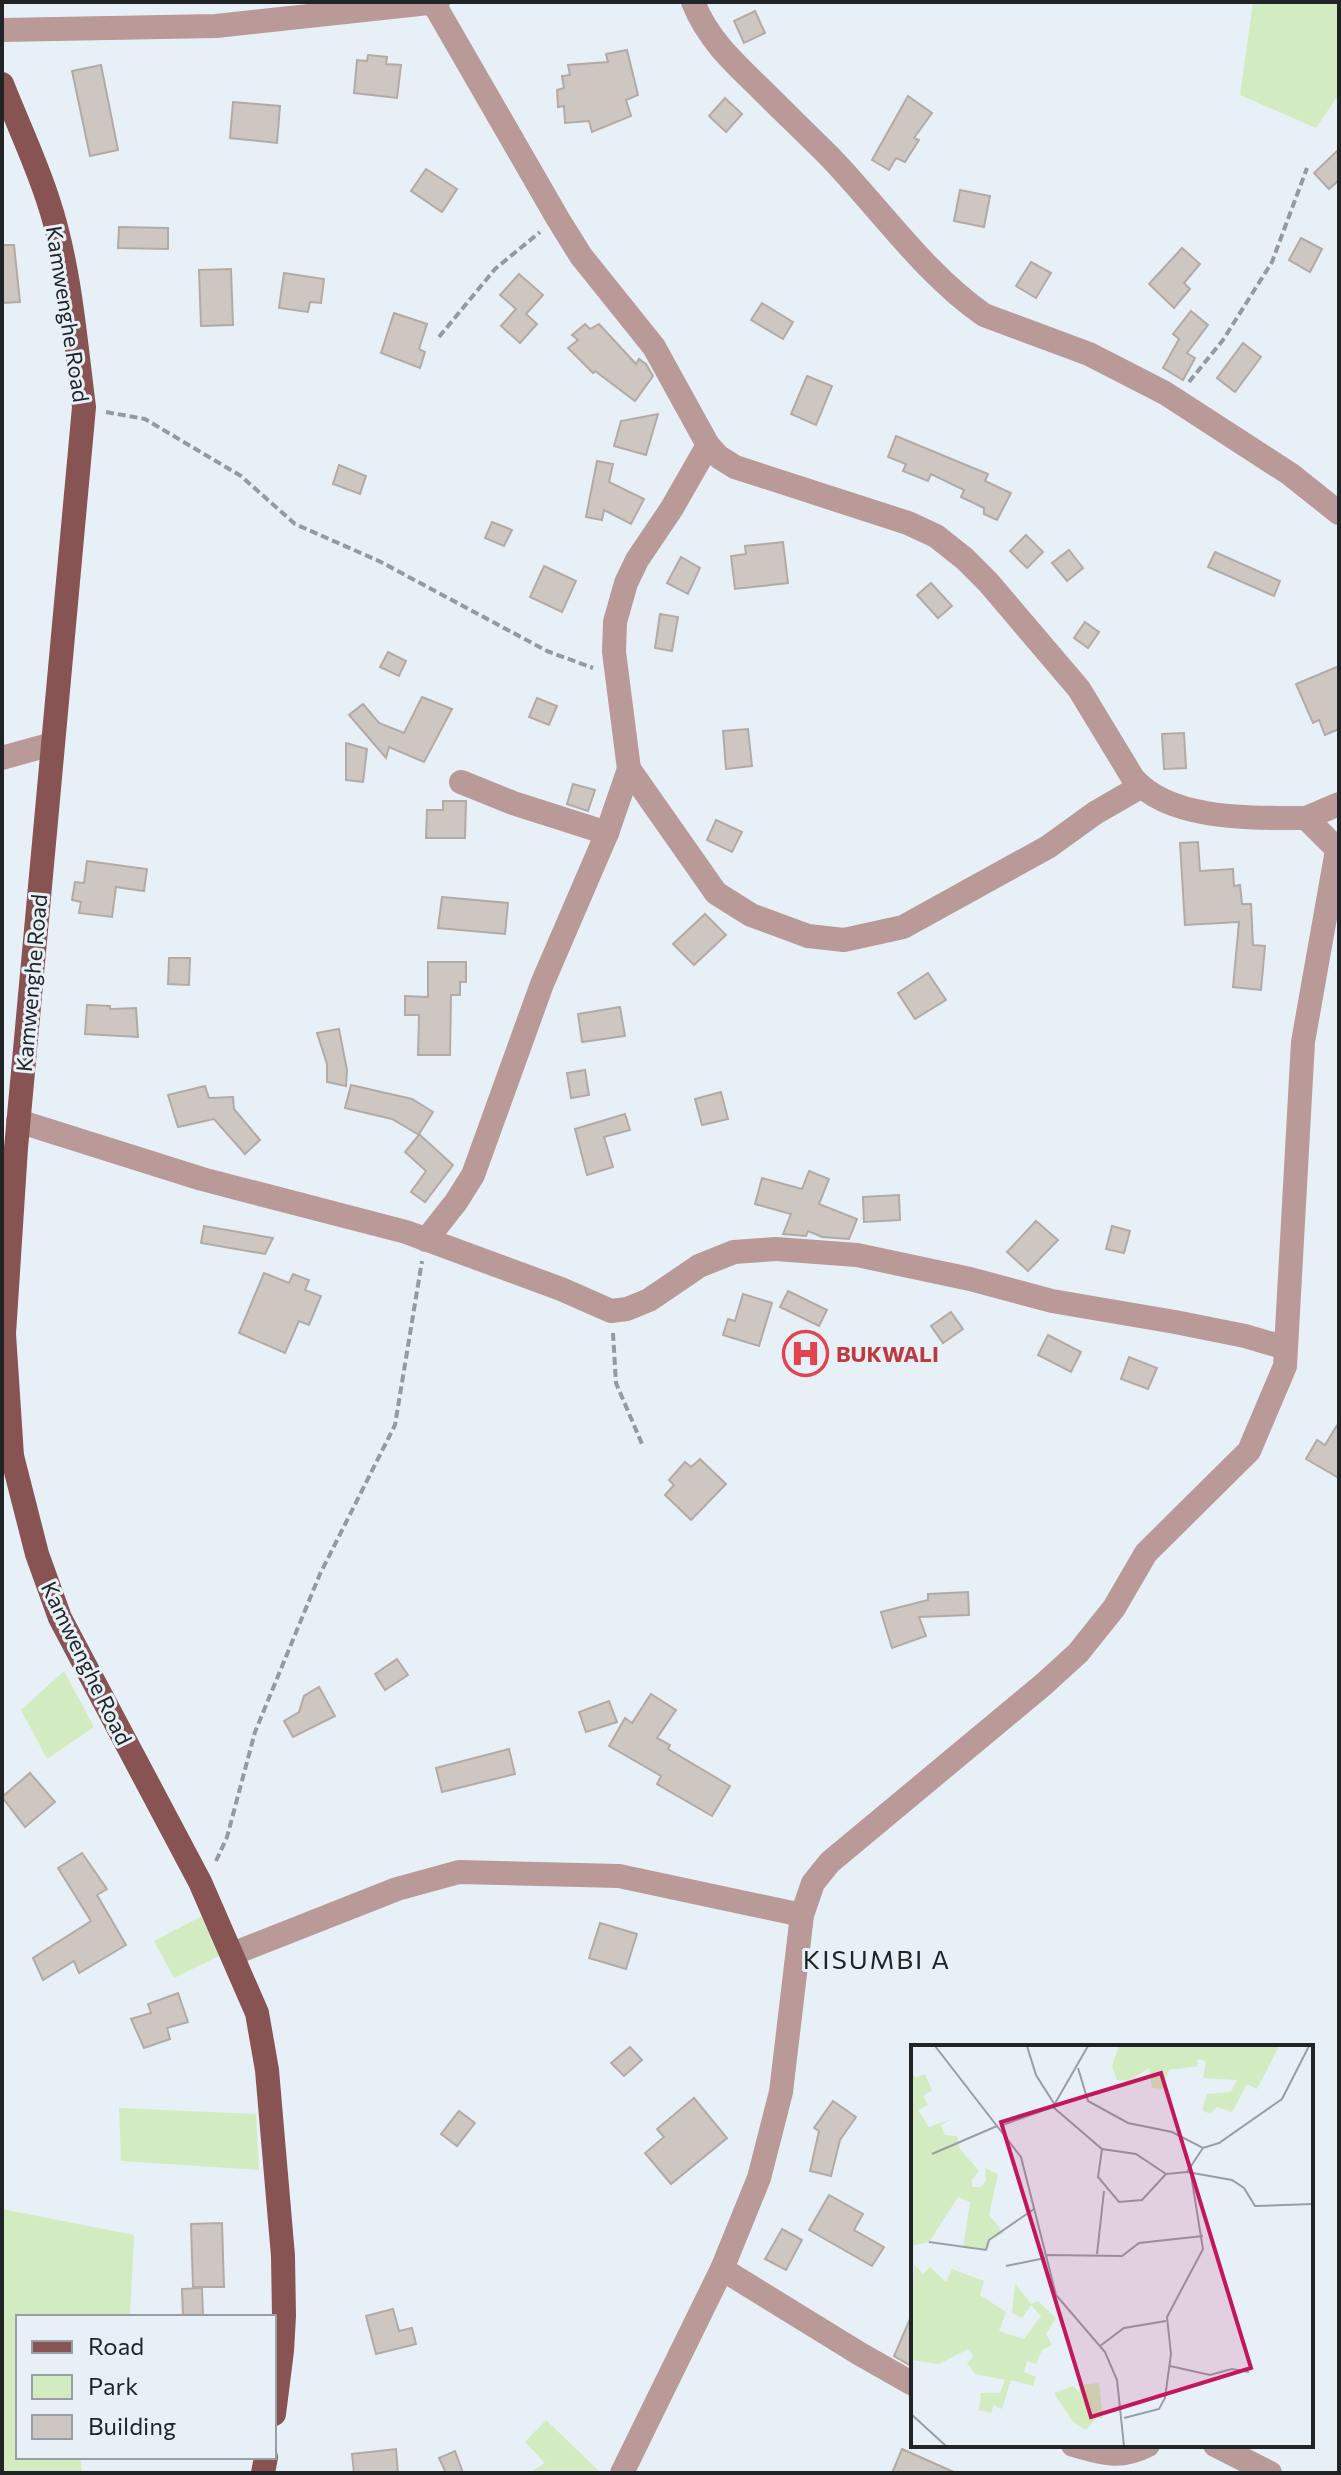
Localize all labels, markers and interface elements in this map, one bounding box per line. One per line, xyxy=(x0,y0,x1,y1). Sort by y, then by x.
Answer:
street label: Kamwenghe Road xyxy=(41,224,95,404)
street label: Kamwenghe Road xyxy=(10,893,52,1073)
hospital icon: BUKWALI xyxy=(781,1329,829,1377)
place label: BUKWALI xyxy=(836,1340,939,1367)
street label: Kamwenghe Road xyxy=(36,1577,138,1749)
district label: KISUMBI A xyxy=(803,1943,951,1974)
inset map xyxy=(911,2045,1313,2447)
legend xyxy=(16,2315,276,2459)
text: Road xyxy=(88,2331,144,2360)
text: Park xyxy=(88,2371,138,2400)
text: Building xyxy=(88,2411,176,2440)

